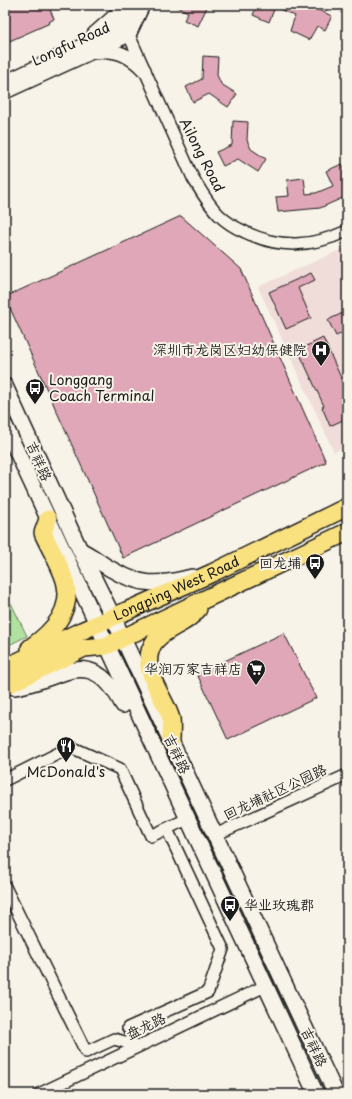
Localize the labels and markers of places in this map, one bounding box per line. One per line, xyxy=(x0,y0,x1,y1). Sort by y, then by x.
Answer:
place label: 深圳市龙岗区妇幼保健院 xyxy=(153,339,307,360)
hospital icon: 深圳市龙岗区妇幼保健院 xyxy=(310,339,332,367)
place label: Longgang Coach Terminal xyxy=(49,369,154,406)
bus stop icon: Longgang Coach Terminal xyxy=(24,377,46,405)
place label: 回龙埔 xyxy=(259,552,301,573)
bus stop icon: 回龙埔 xyxy=(304,552,326,580)
place label: 华润万家吉祥店 xyxy=(144,658,242,679)
supermarket icon: 华润万家吉祥店 xyxy=(245,658,267,686)
restaurant icon: McDonald's xyxy=(55,735,77,763)
place label: McDonald's xyxy=(27,761,105,782)
bus stop icon: 华业玫瑰郡 xyxy=(219,894,241,922)
place label: 华业玫瑰郡 xyxy=(244,894,314,915)

